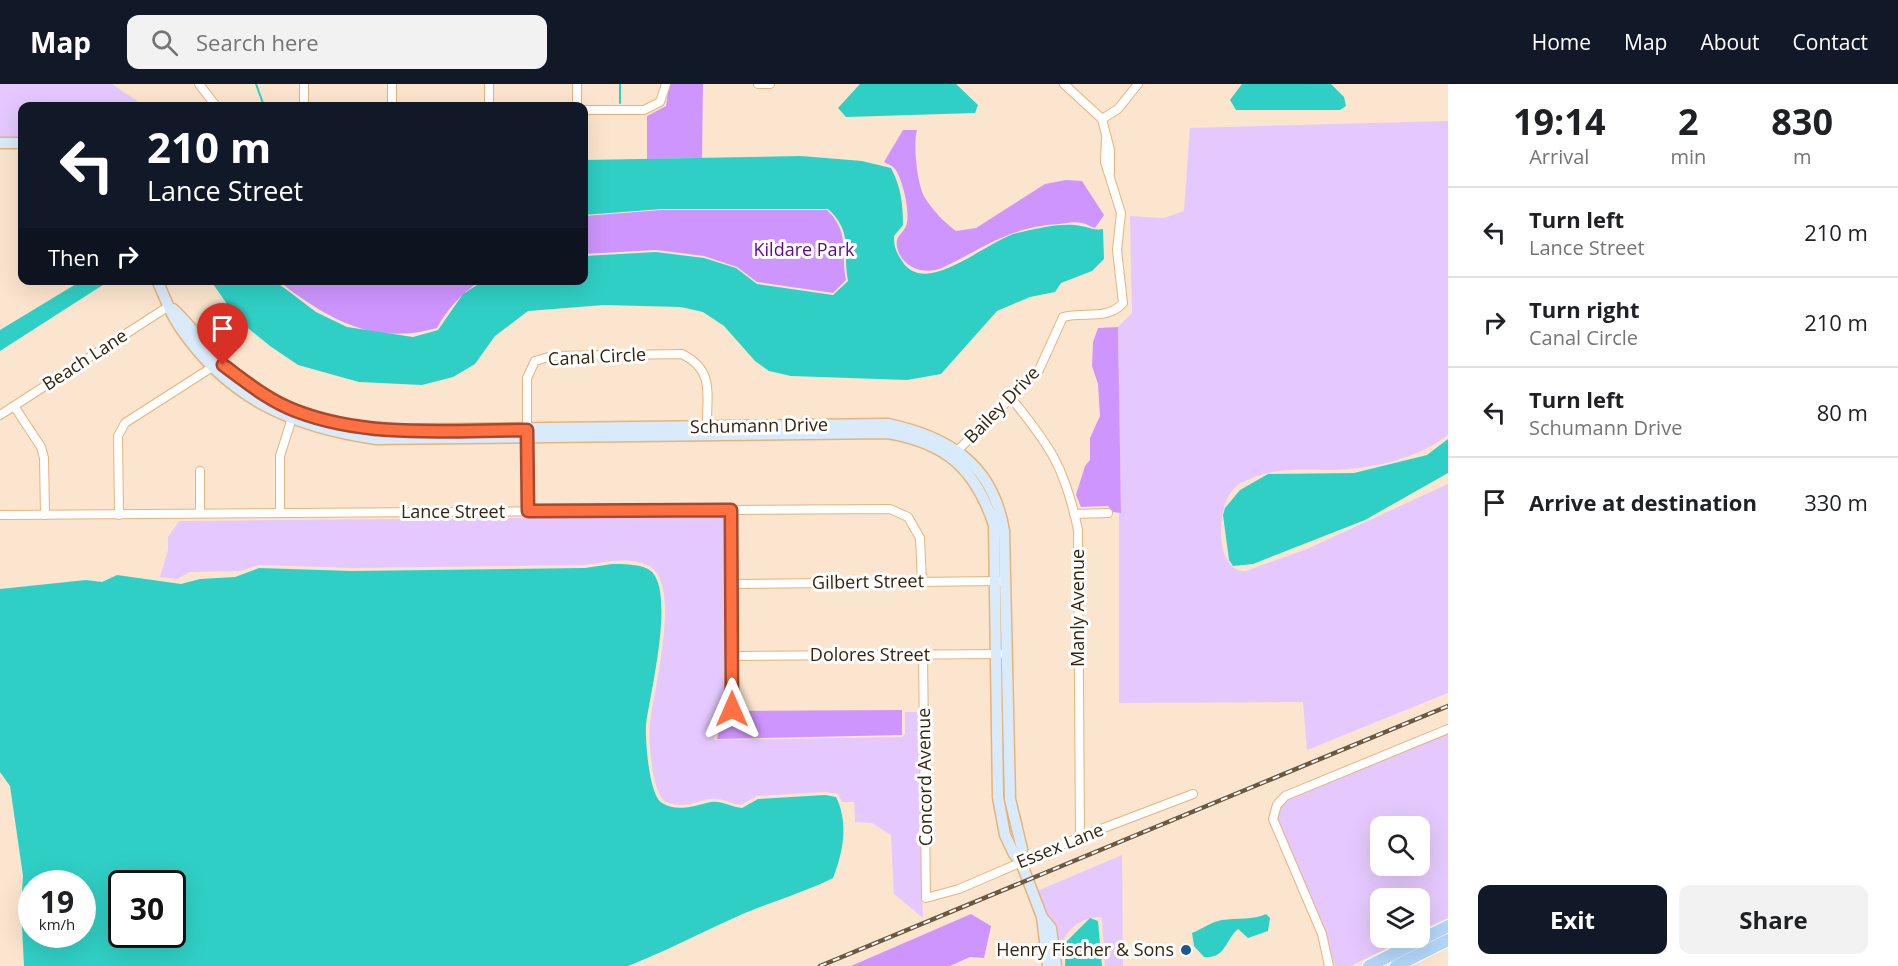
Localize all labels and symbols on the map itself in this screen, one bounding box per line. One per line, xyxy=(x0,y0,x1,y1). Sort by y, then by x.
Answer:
park label: Kildare Park xyxy=(754,237,855,261)
pin xyxy=(197,303,248,365)
street label: Beach Lane xyxy=(37,323,132,396)
street label: Canal Circle xyxy=(547,341,647,371)
street label: Bailey Drive xyxy=(958,361,1044,448)
street label: Schumann Drive xyxy=(690,412,828,438)
street label: Lance Street xyxy=(401,499,505,523)
street label: Manly Avenue xyxy=(1065,549,1089,667)
street label: Gilbert Street xyxy=(812,568,924,594)
street label: Dolores Street xyxy=(810,642,930,666)
position arrow xyxy=(700,677,764,741)
street label: Concord Avenue xyxy=(911,708,937,846)
street label: Essex Lane xyxy=(1013,817,1107,873)
speed limit sign: 30 xyxy=(108,870,186,948)
place label: Henry Fischer & Sons xyxy=(996,937,1174,961)
marker: Henry Fischer & Sons xyxy=(1179,943,1193,957)

